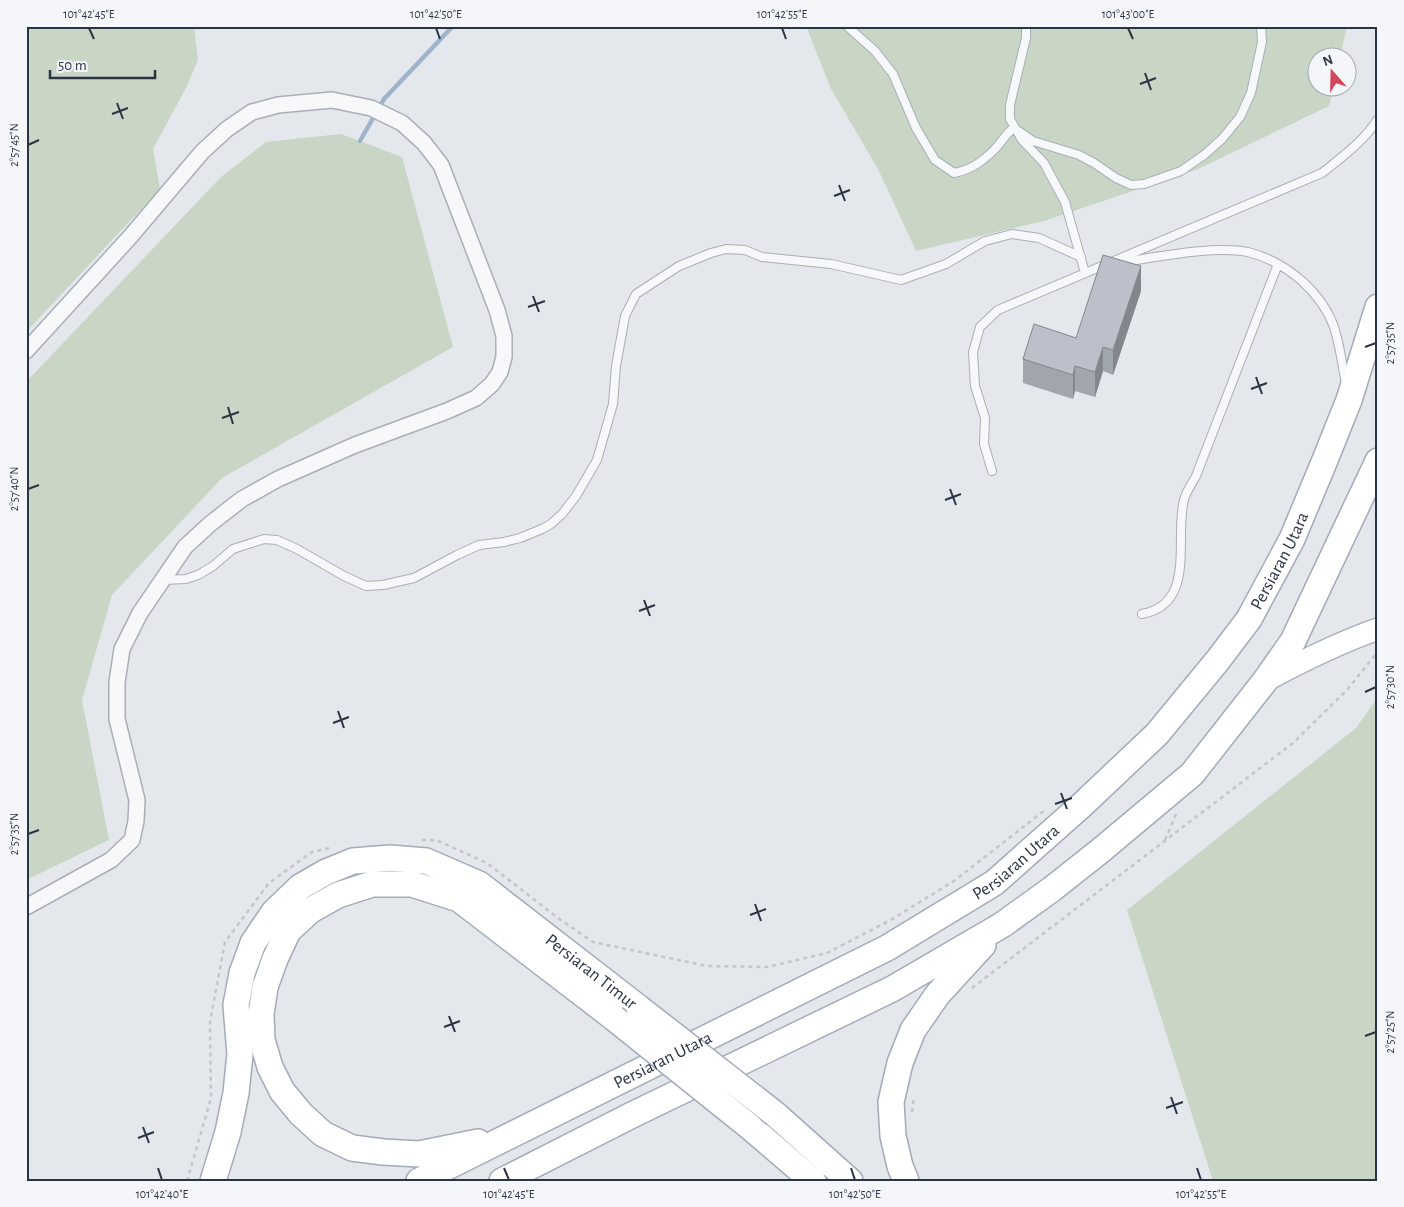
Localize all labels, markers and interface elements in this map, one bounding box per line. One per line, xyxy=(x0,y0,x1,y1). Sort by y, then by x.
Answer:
text: 101°42'45"E xyxy=(63,8,115,20)
text: 101°42'50"E xyxy=(410,8,462,20)
text: 101°42'55"E xyxy=(757,8,807,20)
text: 101°43'00"E xyxy=(1102,8,1155,20)
scale bar xyxy=(50,48,155,80)
north arrow xyxy=(1306,48,1356,98)
text: N xyxy=(1321,52,1335,69)
text: 50 m xyxy=(58,58,87,73)
text: 2°57'45"N xyxy=(8,123,20,167)
text: 2°57'35"N xyxy=(1384,322,1396,364)
text: 2°57'40"N xyxy=(8,467,20,511)
street label: Persiaran Utara xyxy=(1248,510,1312,613)
text: 2°57'30"N xyxy=(1384,665,1396,709)
text: 2°57'35"N xyxy=(8,813,20,855)
street label: Persiaran Utara xyxy=(970,822,1063,904)
street label: Persiaran Timur xyxy=(542,931,640,1013)
text: 2°57'25"N xyxy=(1384,1010,1396,1054)
street label: Persiaran Utara xyxy=(611,1029,715,1093)
text: 101°42'40"E xyxy=(136,1188,189,1200)
text: 101°42'45"E xyxy=(483,1188,535,1200)
text: 101°42'50"E xyxy=(829,1188,881,1200)
text: 101°42'55"E xyxy=(1176,1188,1226,1200)

